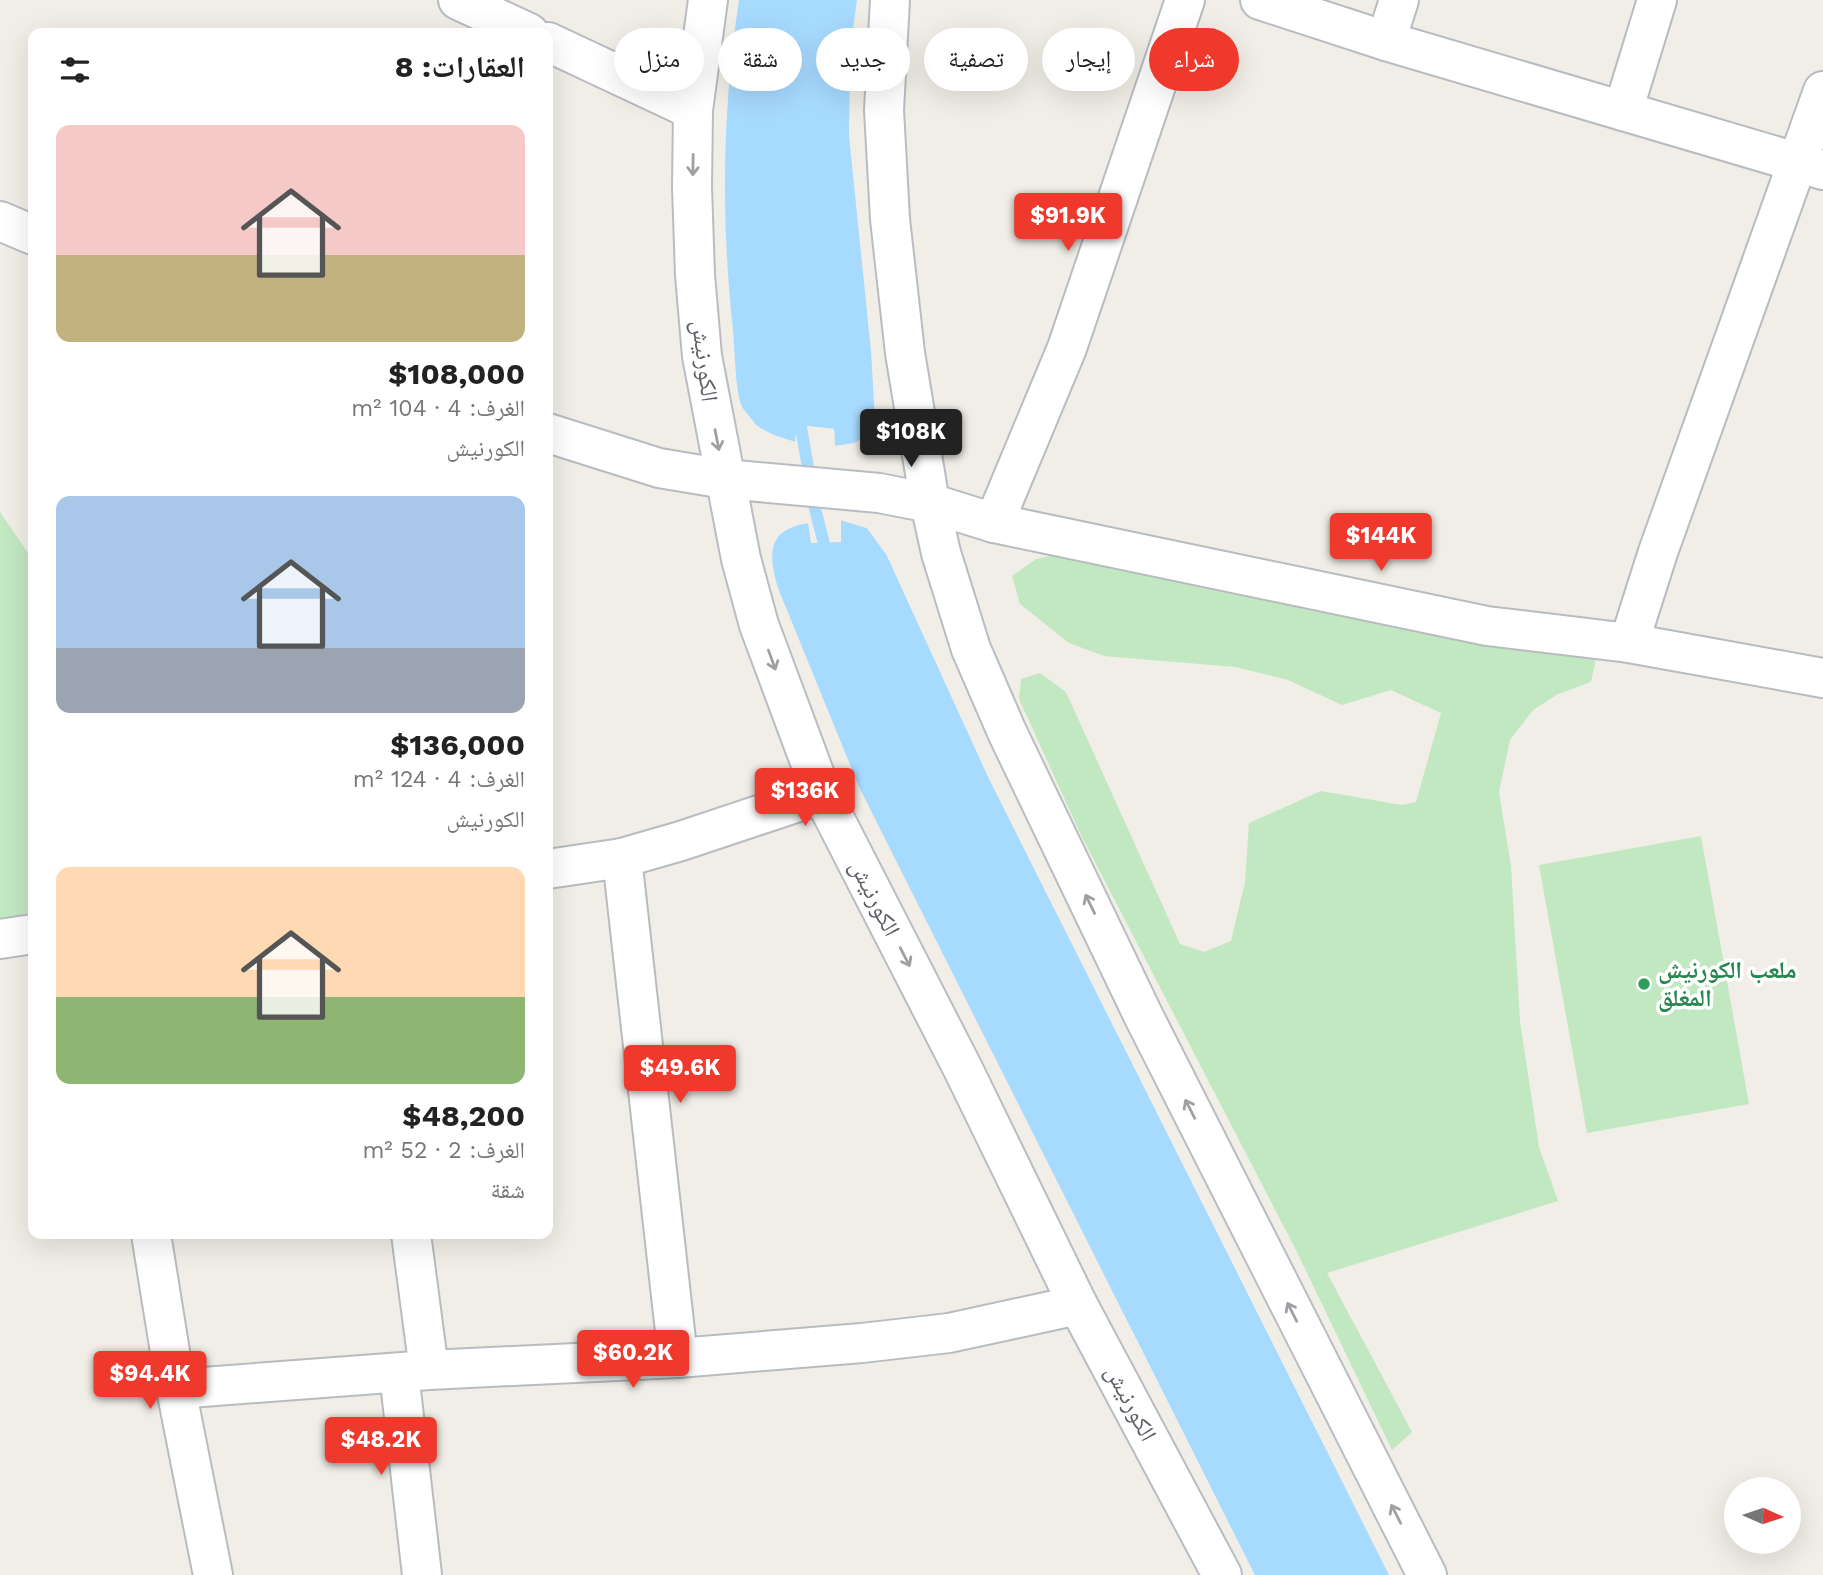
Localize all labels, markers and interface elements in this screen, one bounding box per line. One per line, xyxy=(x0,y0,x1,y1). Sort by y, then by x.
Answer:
chip: منزل xyxy=(614,28,704,91)
chip: شقة xyxy=(718,28,802,91)
chip: جديد xyxy=(816,28,910,91)
chip: تصفية xyxy=(924,28,1028,91)
chip: إيجار xyxy=(1042,28,1135,91)
chip: شراء xyxy=(1149,28,1239,91)
text: العقارات: 8 xyxy=(395,49,525,84)
icon: filters xyxy=(56,51,94,89)
one-way arrow xyxy=(686,153,699,176)
icon: home xyxy=(228,170,354,296)
pin: $91.9K xyxy=(1011,194,1125,253)
text: $91.9K xyxy=(1030,202,1106,229)
street label: الكورنيش xyxy=(686,319,724,403)
text: $108,000 xyxy=(388,356,525,391)
text: الغرف: 4 · 104 m² xyxy=(351,395,525,422)
pin: $108K xyxy=(862,410,960,469)
text: $108K xyxy=(876,418,946,445)
one-way arrow xyxy=(710,428,724,451)
text: الكورنيش xyxy=(446,435,525,462)
pin: $144K xyxy=(1332,514,1430,573)
text: $144K xyxy=(1346,522,1416,549)
icon: home xyxy=(228,541,354,667)
one-way arrow xyxy=(767,649,779,671)
text: $136,000 xyxy=(390,727,525,762)
text: الغرف: 4 · 124 m² xyxy=(353,766,525,793)
pin: $136K xyxy=(756,768,854,828)
text: $136K xyxy=(771,777,839,804)
text: الكورنيش xyxy=(446,806,525,833)
street label: الكورنيش xyxy=(844,855,906,941)
one-way arrow xyxy=(1082,894,1096,915)
icon: home xyxy=(228,912,354,1038)
one-way arrow xyxy=(898,946,912,967)
place label: ملعب الكورنيش المغلق xyxy=(1658,956,1797,1012)
marker: ملعب الكورنيش المغلق xyxy=(1636,976,1652,992)
pin: $49.6K xyxy=(623,1046,737,1105)
text: $49.6K xyxy=(640,1054,720,1081)
text: $48,200 xyxy=(402,1098,525,1133)
one-way arrow xyxy=(1182,1099,1196,1120)
text: الغرف: 2 · 52 m² xyxy=(362,1137,525,1164)
text: شقة xyxy=(491,1177,525,1204)
one-way arrow xyxy=(1285,1302,1299,1323)
pin: $60.2K xyxy=(576,1330,690,1390)
text: $60.2K xyxy=(593,1339,673,1366)
pin: $94.4K xyxy=(93,1352,207,1411)
text: $94.4K xyxy=(109,1360,191,1387)
street label: الكورنيش xyxy=(1099,1360,1163,1446)
pin: $48.2K xyxy=(324,1418,438,1477)
text: $48.2K xyxy=(341,1426,421,1453)
north arrow xyxy=(1724,1477,1801,1554)
map controls xyxy=(1724,1477,1801,1554)
one-way arrow xyxy=(1389,1504,1402,1525)

